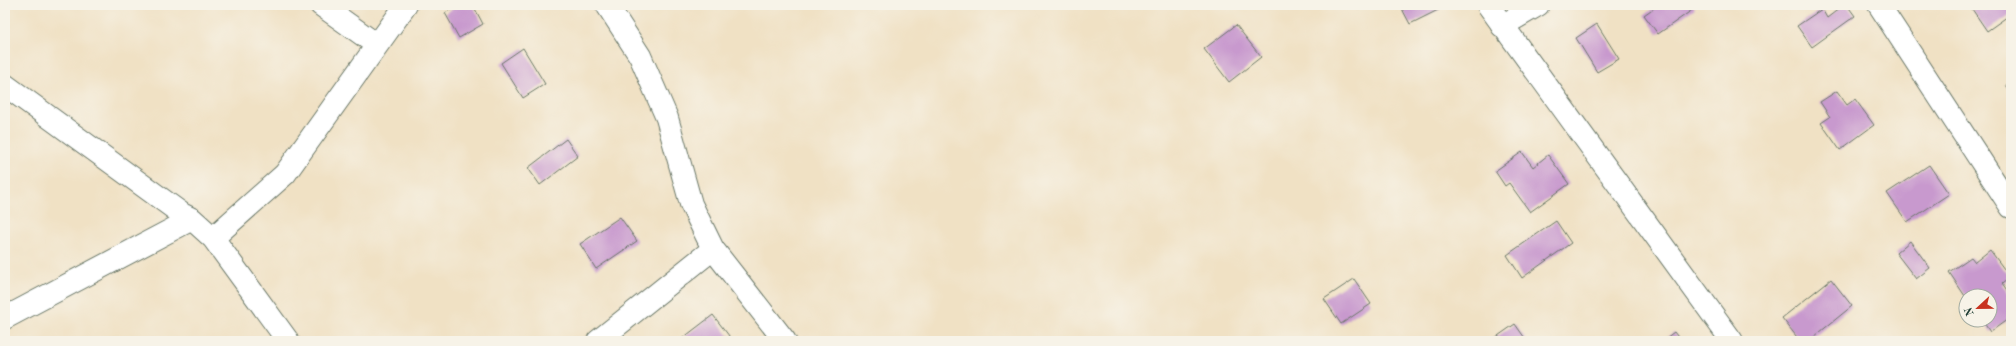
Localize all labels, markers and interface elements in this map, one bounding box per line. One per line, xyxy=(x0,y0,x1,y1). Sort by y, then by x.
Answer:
north arrow xyxy=(1958,288,1998,328)
text: N xyxy=(1963,305,1977,317)

